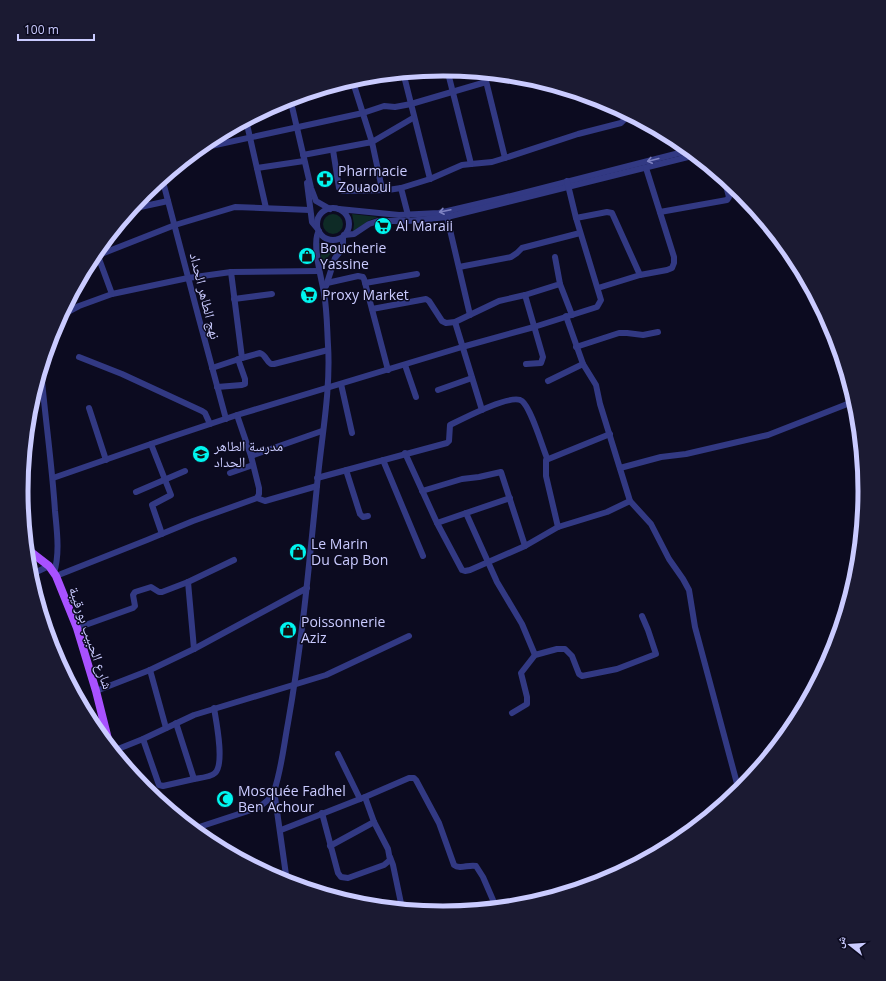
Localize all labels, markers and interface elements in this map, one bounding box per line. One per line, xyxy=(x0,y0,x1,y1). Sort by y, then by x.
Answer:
scale bar xyxy=(18,16,94,42)
text: 100 m xyxy=(24,21,59,38)
one-way arrow xyxy=(647,157,660,164)
place label: Pharmacie Zouaoui xyxy=(338,161,407,196)
pharmacy icon: Pharmacie Zouaoui xyxy=(315,169,335,189)
one-way arrow xyxy=(439,208,452,216)
supermarket icon: Al Maraii xyxy=(373,216,393,236)
place label: Al Maraii xyxy=(396,216,453,235)
place label: Boucherie Yassine xyxy=(320,238,386,273)
shop icon: Boucherie Yassine xyxy=(297,246,317,266)
street label: نهج الطاهر الحداد xyxy=(185,251,225,342)
supermarket icon: Proxy Market xyxy=(299,285,319,305)
place label: Proxy Market xyxy=(322,285,409,304)
place label: مدرسة الطاهر الحداد xyxy=(213,436,283,471)
school or university icon: مدرسة الطاهر الحداد xyxy=(191,444,211,464)
place label: Le Marin Du Cap Bon xyxy=(311,534,388,569)
shop icon: Le Marin Du Cap Bon xyxy=(288,542,308,562)
street label: شارع الحبيب بورقيبة xyxy=(64,584,118,692)
place label: Poissonnerie Aziz xyxy=(301,612,385,647)
shop icon: Poissonnerie Aziz xyxy=(278,620,298,640)
place label: Mosquée Fadhel Ben Achour xyxy=(238,781,346,816)
mosque icon: Mosquée Fadhel Ben Achour xyxy=(215,789,235,809)
north arrow xyxy=(830,925,870,965)
text: ش xyxy=(831,934,850,950)

